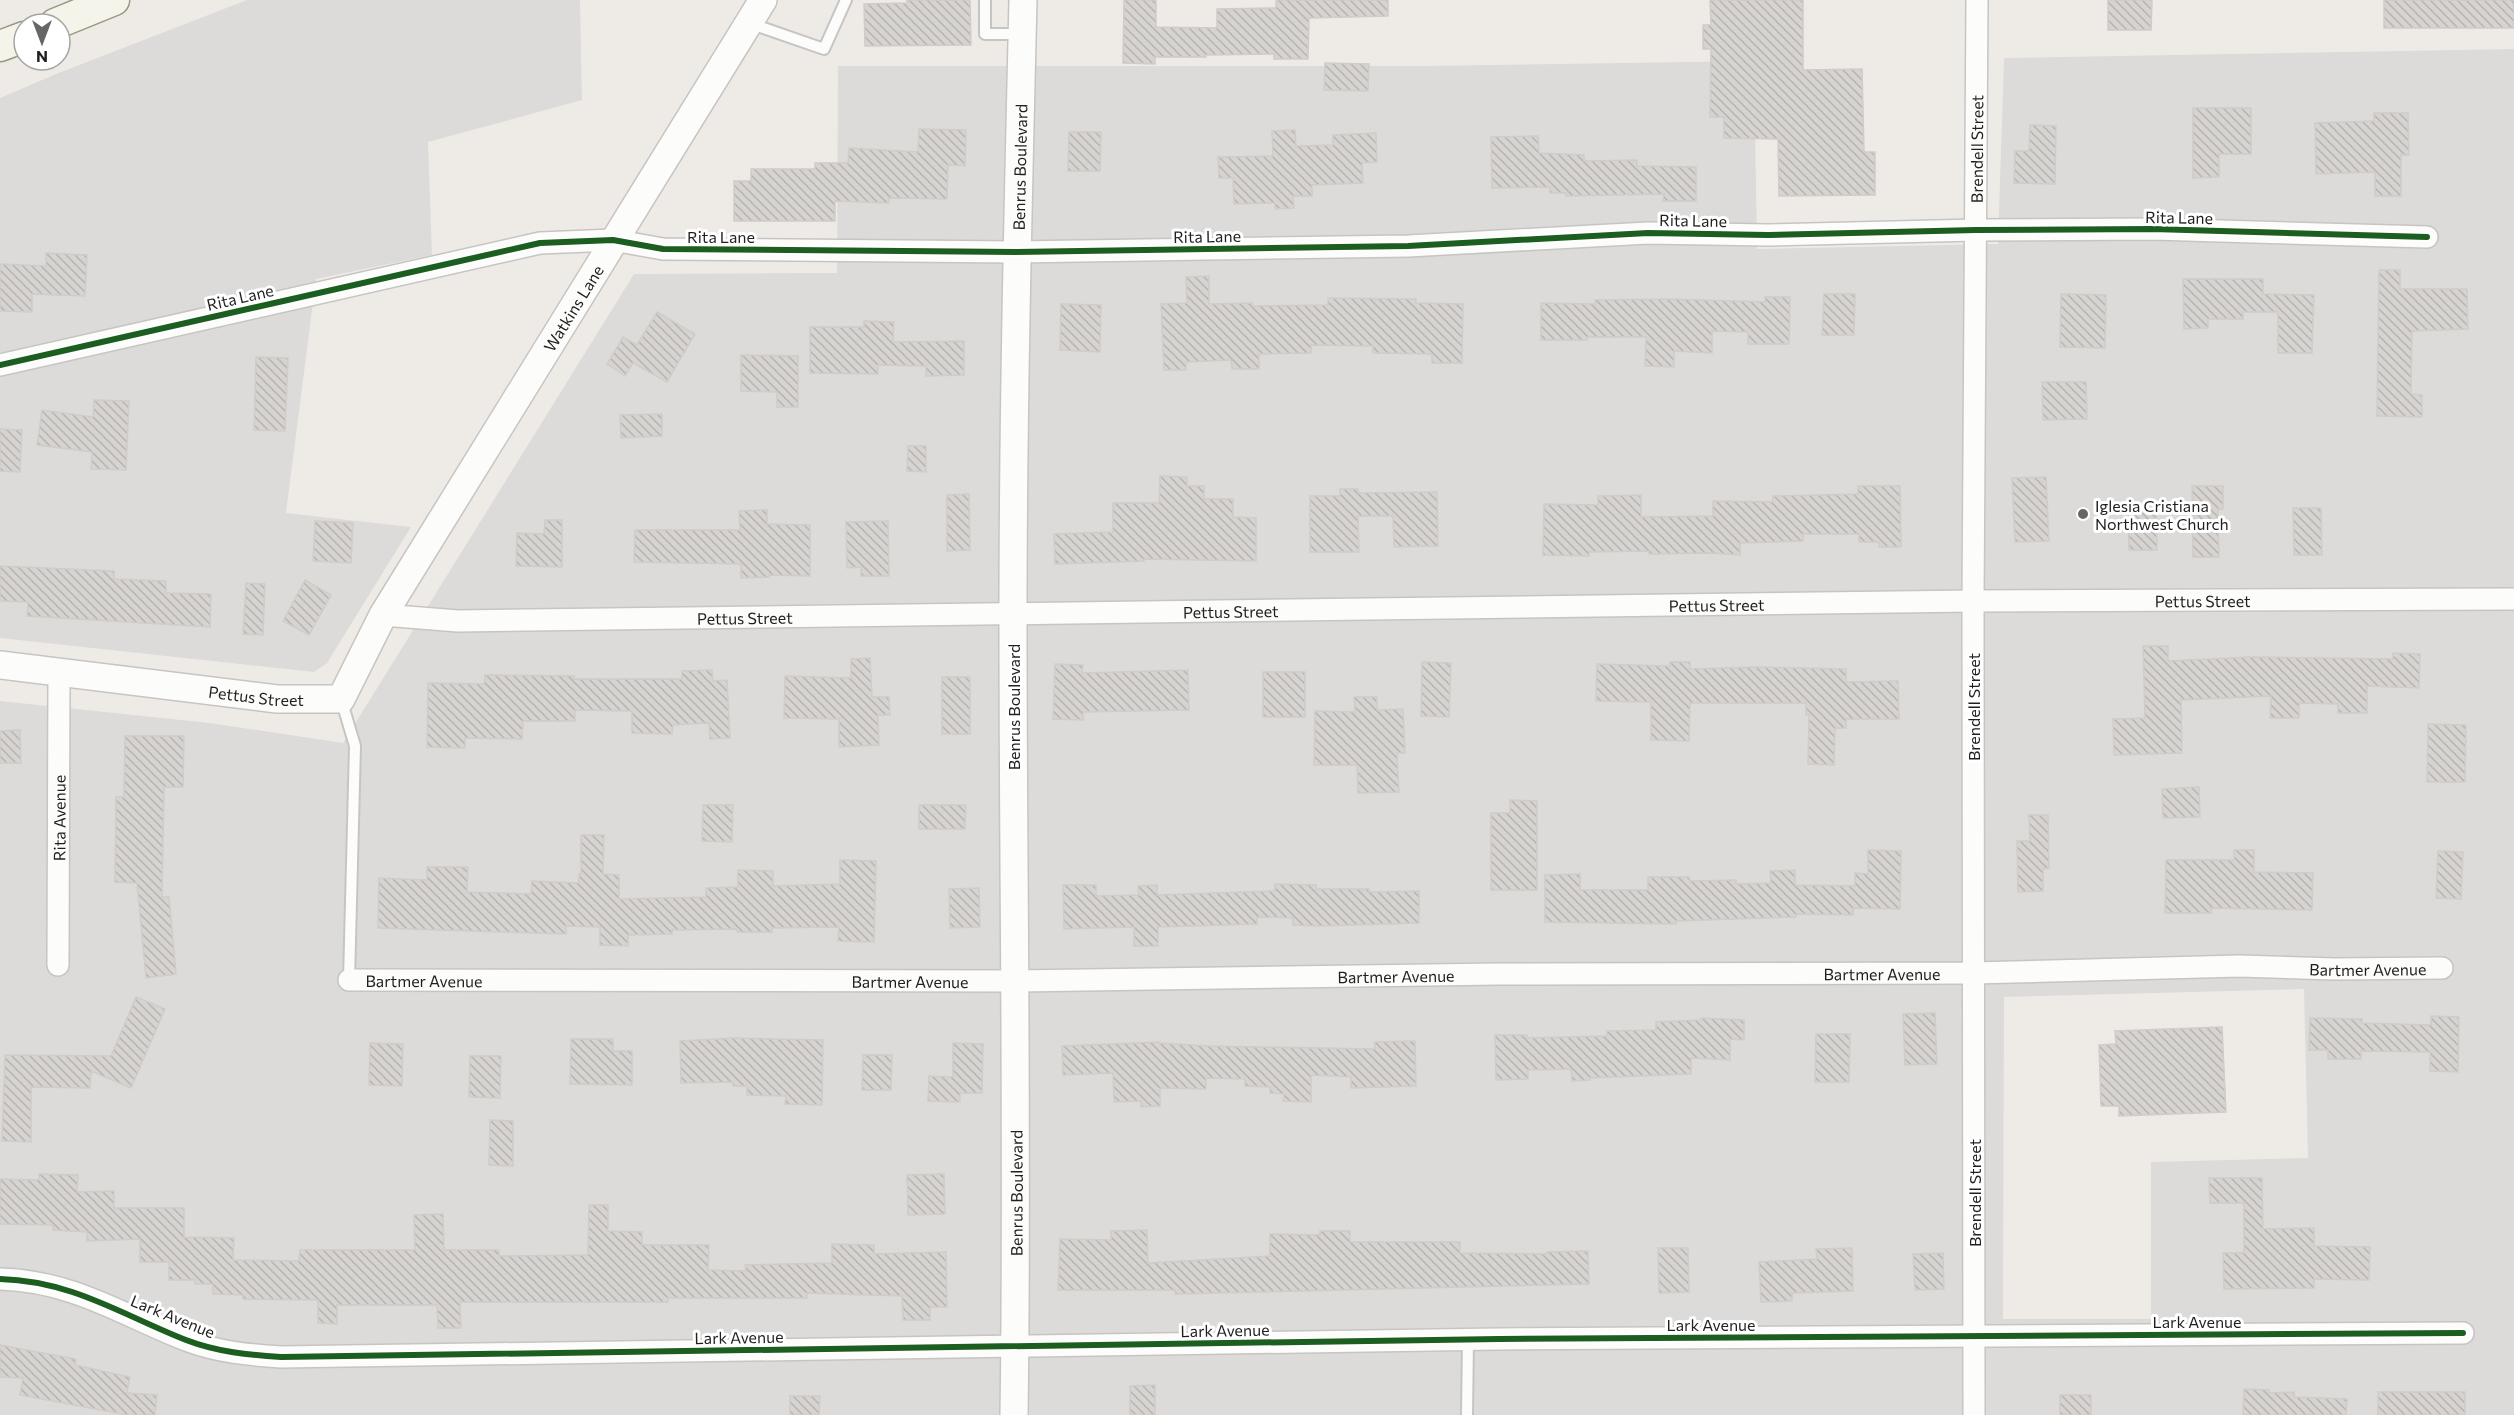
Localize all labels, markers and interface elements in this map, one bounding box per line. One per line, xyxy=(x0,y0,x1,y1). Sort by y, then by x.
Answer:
north arrow xyxy=(12,12,72,72)
text: N xyxy=(36,48,48,67)
street label: Brendell Street xyxy=(1966,94,1986,203)
street label: Benrus Boulevard xyxy=(1008,104,1030,231)
street label: Rita Lane xyxy=(2145,207,2213,227)
street label: Rita Lane xyxy=(1659,210,1727,230)
street label: Rita Lane xyxy=(1173,226,1241,246)
street label: Rita Lane xyxy=(687,227,755,246)
street label: Watkins Lane xyxy=(539,261,607,355)
street label: Rita Lane xyxy=(205,280,275,314)
place label: Iglesia Cristiana Northwest Church xyxy=(2095,496,2229,533)
marker: Iglesia Cristiana Northwest Church xyxy=(2076,507,2090,521)
street label: Pettus Street xyxy=(2155,590,2251,610)
street label: Pettus Street xyxy=(1669,594,1765,615)
street label: Pettus Street xyxy=(1183,601,1279,621)
street label: Pettus Street xyxy=(697,607,793,627)
street label: Benrus Boulevard xyxy=(1004,644,1023,770)
street label: Brendell Street xyxy=(1964,652,1983,761)
street label: Pettus Street xyxy=(207,681,304,709)
street label: Rita Avenue xyxy=(49,775,68,861)
street label: Bartmer Avenue xyxy=(2309,959,2426,979)
street label: Bartmer Avenue xyxy=(1823,964,1940,983)
street label: Bartmer Avenue xyxy=(1337,965,1455,986)
street label: Bartmer Avenue xyxy=(366,971,482,990)
street label: Bartmer Avenue xyxy=(852,971,968,990)
street label: Benrus Boulevard xyxy=(1006,1130,1025,1256)
street label: Brendell Street xyxy=(1965,1138,1984,1247)
street label: Lark Avenue xyxy=(128,1291,218,1341)
street label: Lark Avenue xyxy=(2153,1312,2242,1331)
street label: Lark Avenue xyxy=(1667,1315,1756,1334)
street label: Lark Avenue xyxy=(1180,1320,1270,1340)
street label: Lark Avenue xyxy=(694,1327,784,1347)

